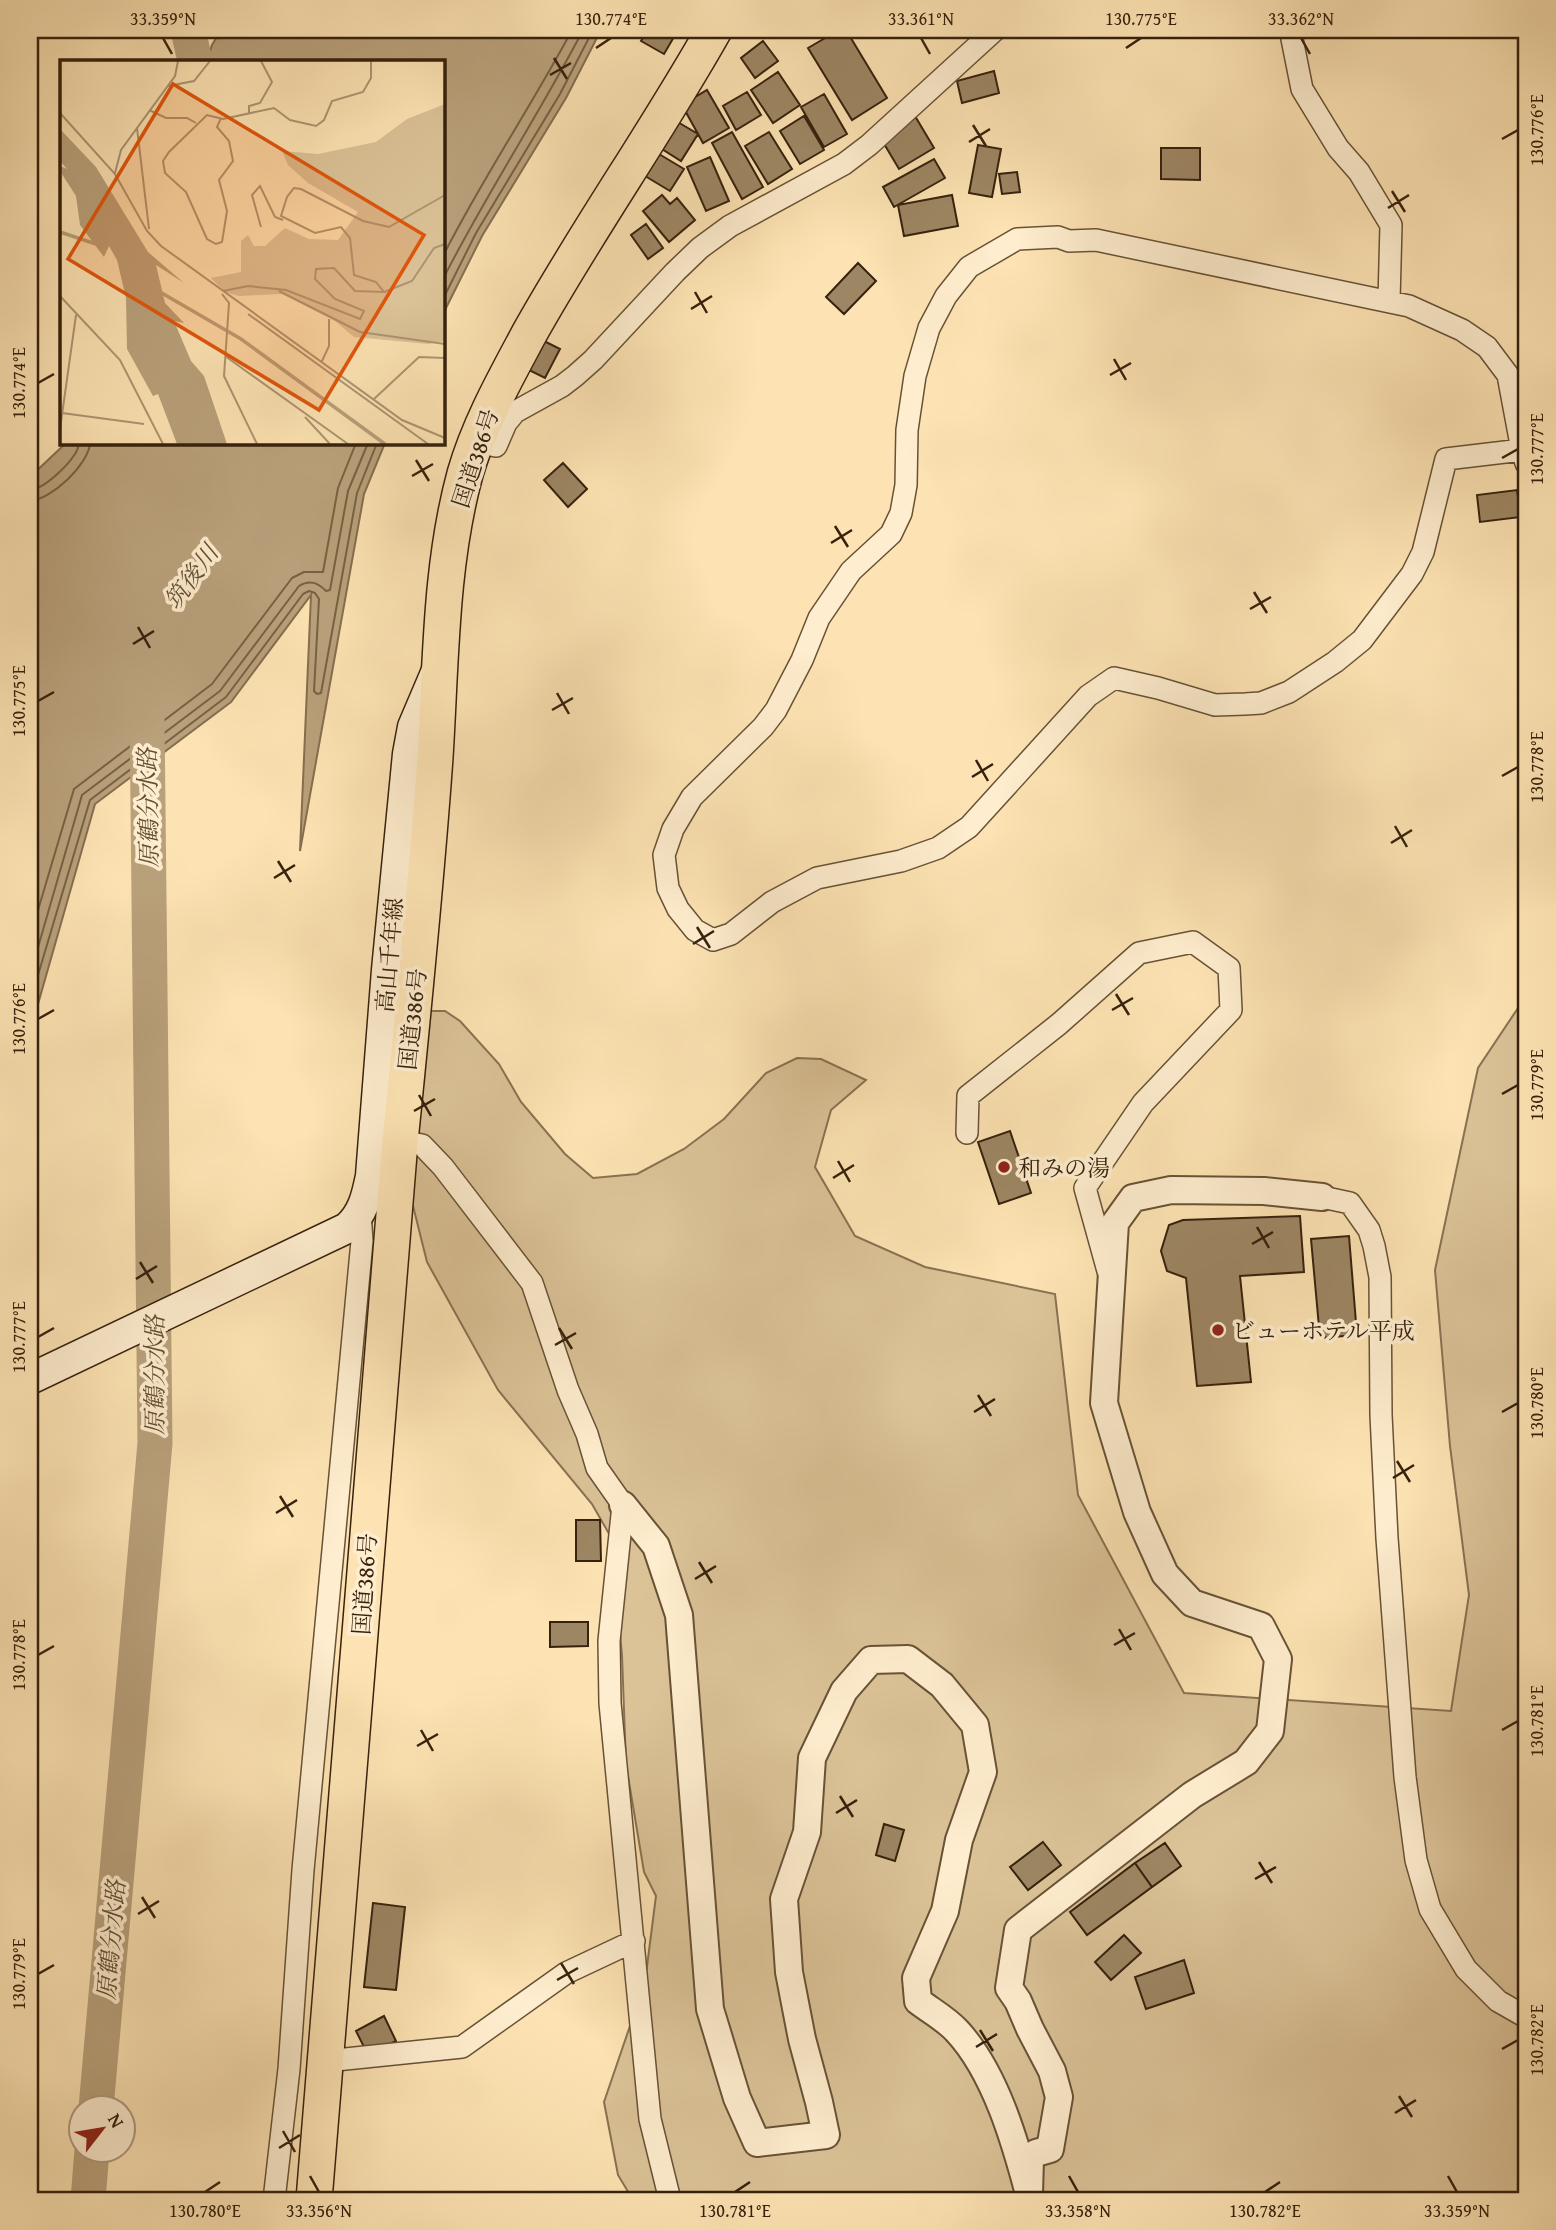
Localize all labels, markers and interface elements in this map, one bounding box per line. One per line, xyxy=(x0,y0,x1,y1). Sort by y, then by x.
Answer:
text: 33.359°N xyxy=(130,5,196,32)
text: 130.774°E xyxy=(575,5,647,32)
text: 33.361°N xyxy=(888,5,954,32)
text: 130.775°E xyxy=(1105,5,1177,32)
text: 33.362°N xyxy=(1268,5,1334,32)
inset map xyxy=(60,60,444,444)
text: 130.776°E xyxy=(1523,94,1550,166)
text: 130.774°E xyxy=(5,347,32,419)
street label: 国道386号 xyxy=(444,404,506,512)
text: 130.777°E xyxy=(1523,413,1550,485)
water label: 筑後川 xyxy=(156,535,228,616)
text: 130.775°E xyxy=(5,665,32,737)
text: 130.778°E xyxy=(1523,731,1550,803)
water label: 原鶴分水路 xyxy=(129,746,167,868)
street label: 高山千年線 xyxy=(368,896,410,1014)
street label: 国道386号 xyxy=(390,966,434,1072)
text: 130.776°E xyxy=(5,983,32,1055)
text: 130.779°E xyxy=(1523,1049,1550,1121)
place label: 和みの湯 xyxy=(1018,1151,1110,1184)
marker: 和みの湯 xyxy=(996,1159,1012,1175)
text: 130.777°E xyxy=(5,1301,32,1373)
water label: 原鶴分水路 xyxy=(137,1313,172,1435)
place label: ビューホテル平成 xyxy=(1232,1314,1415,1347)
marker: ビューホテル平成 xyxy=(1210,1322,1226,1338)
text: 130.780°E xyxy=(1523,1367,1550,1439)
street label: 国道386号 xyxy=(344,1532,384,1636)
text: 130.778°E xyxy=(5,1619,32,1691)
text: 130.781°E xyxy=(1523,1685,1550,1757)
water label: 原鶴分水路 xyxy=(88,1877,134,2001)
text: 130.779°E xyxy=(5,1938,32,2010)
text: 130.782°E xyxy=(1523,2004,1550,2076)
north arrow xyxy=(66,2094,136,2164)
text: N xyxy=(101,2108,132,2133)
text: 130.780°E xyxy=(169,2197,241,2224)
text: 33.356°N xyxy=(286,2197,352,2224)
text: 130.781°E xyxy=(699,2197,771,2224)
text: 33.358°N xyxy=(1045,2197,1111,2224)
text: 130.782°E xyxy=(1229,2197,1301,2224)
text: 33.359°N xyxy=(1424,2197,1490,2224)

